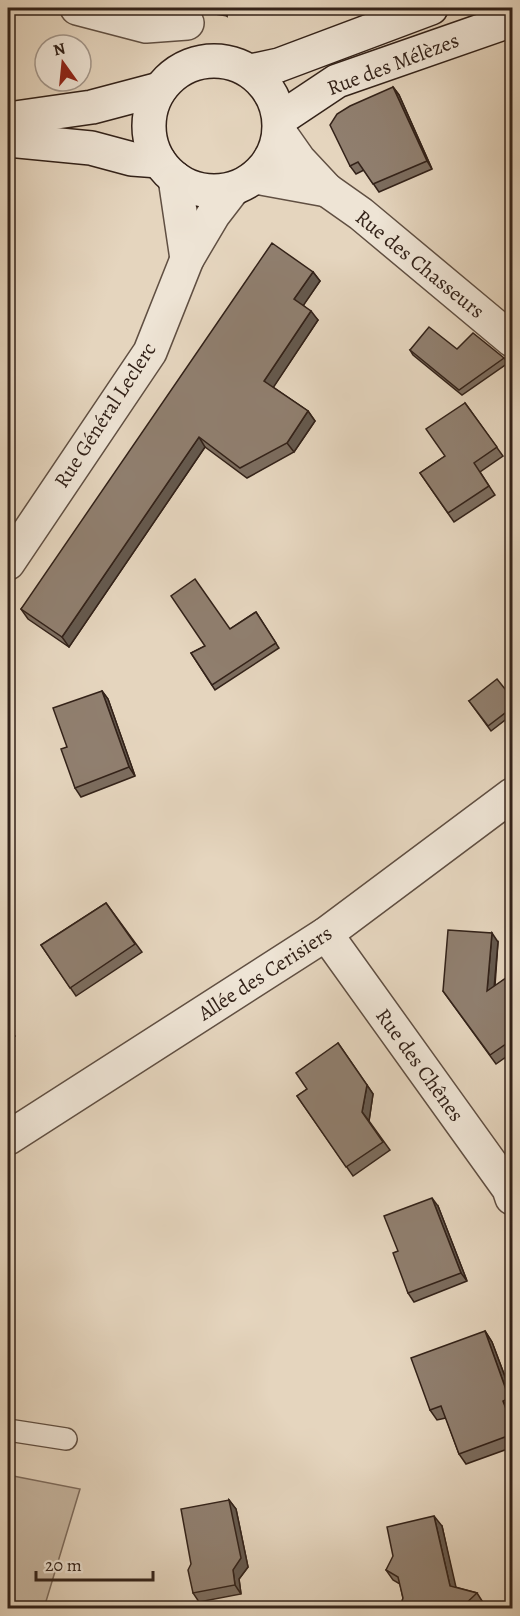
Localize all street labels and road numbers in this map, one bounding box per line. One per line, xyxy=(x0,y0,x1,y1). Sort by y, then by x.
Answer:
street label: Rue des Mélèzes xyxy=(323,26,463,102)
street label: Rue des Chasseurs xyxy=(350,203,490,325)
street label: Rue Général Leclerc xyxy=(47,337,163,493)
street label: Allée des Cerisiers xyxy=(192,919,338,1027)
street label: Rue des Chênes xyxy=(369,1003,471,1127)

